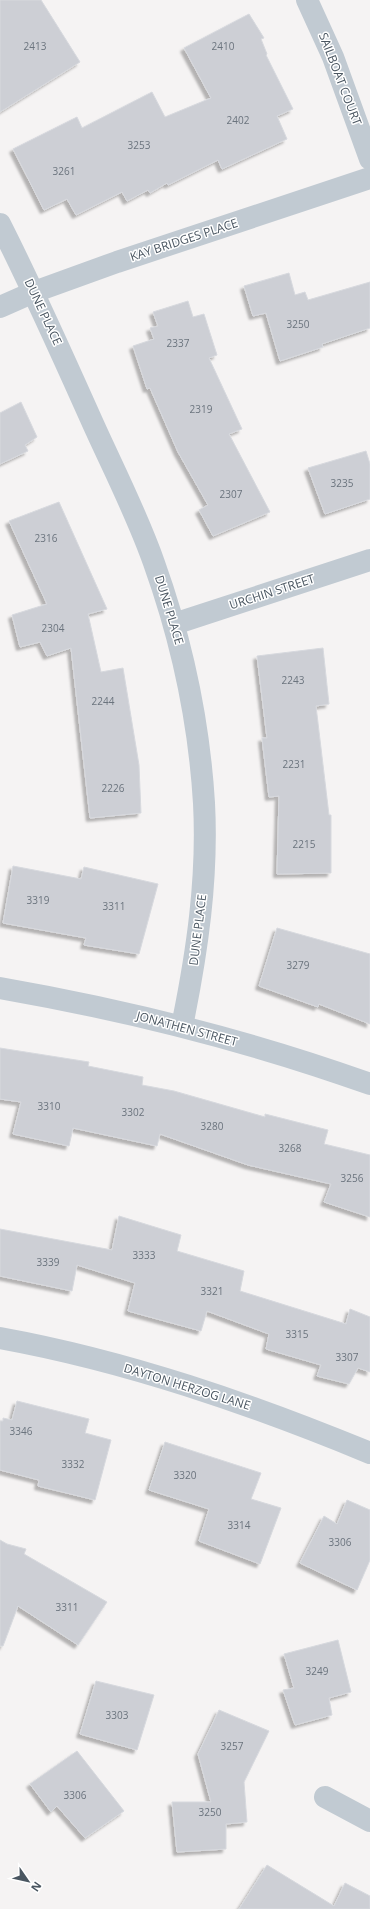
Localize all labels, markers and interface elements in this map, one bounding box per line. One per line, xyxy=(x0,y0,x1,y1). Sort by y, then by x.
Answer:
street label: SAILBOAT COURT xyxy=(315,30,366,128)
house number: 2413 xyxy=(24,39,47,53)
house number: 2410 xyxy=(212,39,235,53)
house number: 2402 xyxy=(227,113,250,127)
house number: 3253 xyxy=(128,138,151,152)
house number: 3261 xyxy=(53,164,75,178)
street label: KAY BRIDGES PLACE xyxy=(128,214,240,265)
street label: DUNE PLACE xyxy=(21,276,66,348)
house number: 3250 xyxy=(287,317,310,331)
house number: 2337 xyxy=(167,336,190,350)
house number: 2319 xyxy=(190,402,213,416)
house number: 3235 xyxy=(331,476,354,490)
house number: 2307 xyxy=(220,487,243,501)
house number: 2316 xyxy=(35,531,58,545)
street label: URCHIN STREET xyxy=(227,570,317,613)
street label: DUNE PLACE xyxy=(151,573,188,647)
house number: 2304 xyxy=(42,621,65,635)
house number: 2243 xyxy=(282,673,305,687)
house number: 2244 xyxy=(92,694,115,708)
house number: 2231 xyxy=(283,757,305,771)
house number: 2226 xyxy=(102,781,125,795)
house number: 2215 xyxy=(293,837,316,851)
house number: 3319 xyxy=(27,893,50,907)
street label: DUNE PLACE xyxy=(185,893,210,966)
house number: 3311 xyxy=(103,899,125,913)
house number: 3279 xyxy=(287,958,310,972)
street label: JONATHEN STREET xyxy=(134,1007,240,1050)
house number: 3310 xyxy=(38,1099,61,1113)
house number: 3302 xyxy=(122,1105,145,1119)
house number: 3280 xyxy=(201,1119,224,1133)
house number: 3268 xyxy=(279,1141,302,1155)
house number: 3256 xyxy=(341,1171,364,1185)
house number: 3333 xyxy=(133,1248,156,1262)
house number: 3339 xyxy=(37,1255,60,1269)
house number: 3321 xyxy=(201,1284,223,1298)
house number: 3315 xyxy=(286,1327,309,1341)
house number: 3307 xyxy=(336,1350,359,1364)
street label: DAYTON HERZOG LANE xyxy=(122,1359,253,1414)
house number: 3346 xyxy=(10,1424,33,1438)
house number: 3332 xyxy=(62,1457,85,1471)
house number: 3320 xyxy=(174,1468,197,1482)
house number: 3314 xyxy=(228,1518,251,1532)
house number: 3306 xyxy=(329,1535,352,1549)
house number: 3311 xyxy=(56,1600,78,1614)
house number: 3249 xyxy=(306,1664,329,1678)
house number: 3303 xyxy=(106,1708,129,1722)
house number: 3257 xyxy=(221,1739,244,1753)
house number: 3306 xyxy=(64,1788,87,1802)
house number: 3250 xyxy=(199,1805,222,1819)
north arrow xyxy=(8,1861,48,1901)
text: N xyxy=(28,1879,45,1895)

